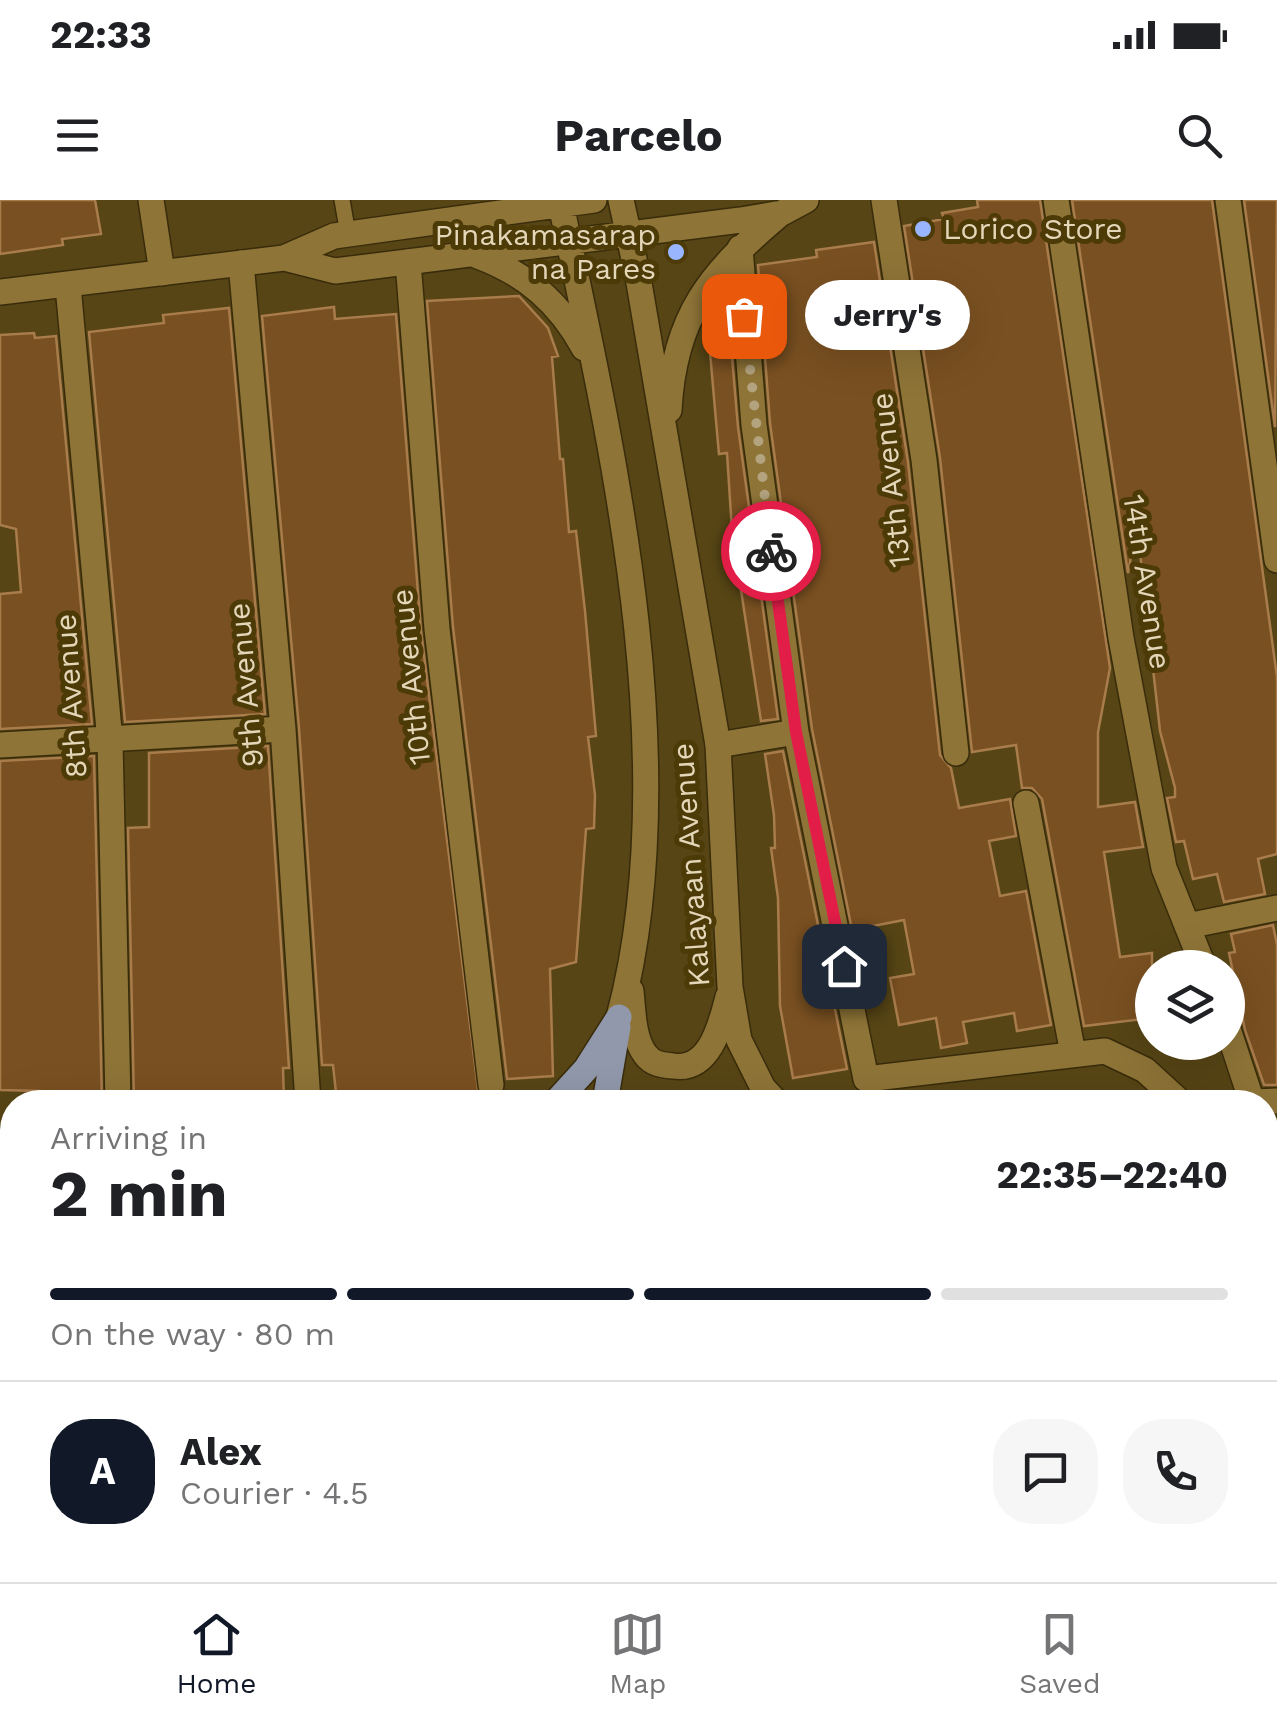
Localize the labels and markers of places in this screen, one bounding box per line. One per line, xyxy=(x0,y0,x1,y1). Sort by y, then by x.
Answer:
place label: Lorico Store xyxy=(943,211,1123,246)
place label: Pinakamasarap na Pares xyxy=(435,217,656,286)
marker: Lorico Store xyxy=(912,218,934,240)
marker: Pinakamasarap na Pares xyxy=(665,241,687,263)
pin xyxy=(702,274,787,359)
callout: Jerry's xyxy=(804,281,969,351)
pin xyxy=(802,924,887,1009)

